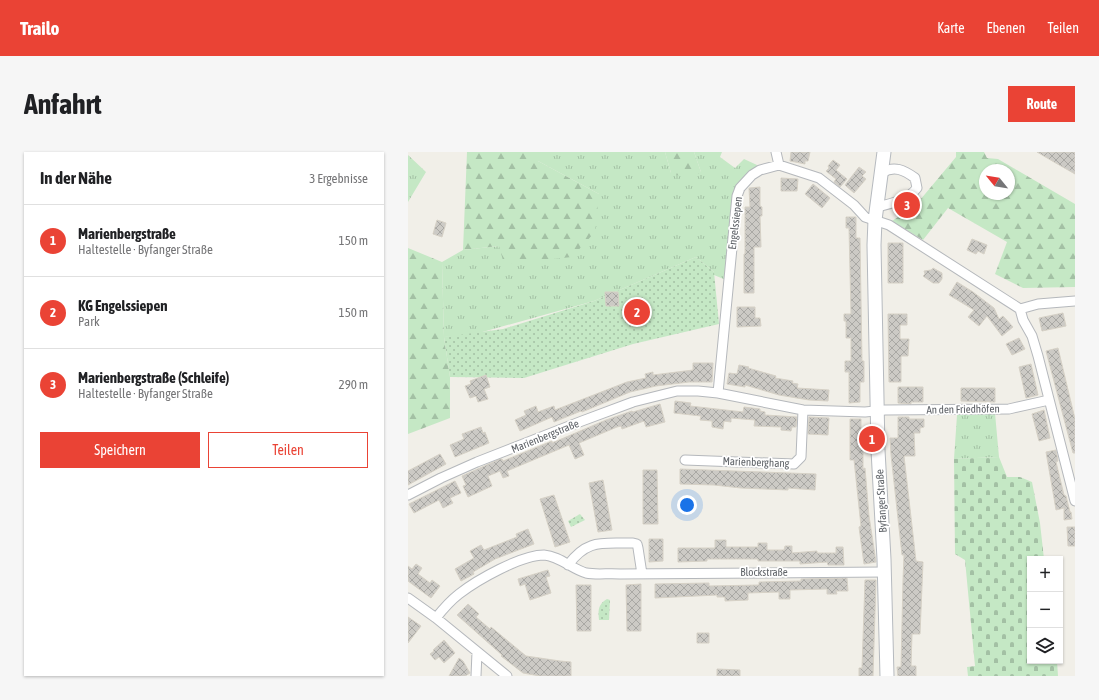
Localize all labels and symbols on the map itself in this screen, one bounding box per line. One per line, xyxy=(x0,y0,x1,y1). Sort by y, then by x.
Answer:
north arrow xyxy=(979,164,1015,200)
pin: 3 xyxy=(894,190,920,220)
street label: Engelssiepen xyxy=(726,196,744,250)
pin: 2 xyxy=(624,297,650,327)
street label: An den Friedhöfen xyxy=(926,402,1000,416)
street label: Marienbergstraße xyxy=(509,417,581,455)
pin: 1 xyxy=(859,424,885,454)
street label: Marienberghang xyxy=(722,455,790,469)
street label: Byfanger Straße xyxy=(873,469,889,533)
your location xyxy=(677,495,697,515)
street label: Blockstraße xyxy=(740,566,788,578)

